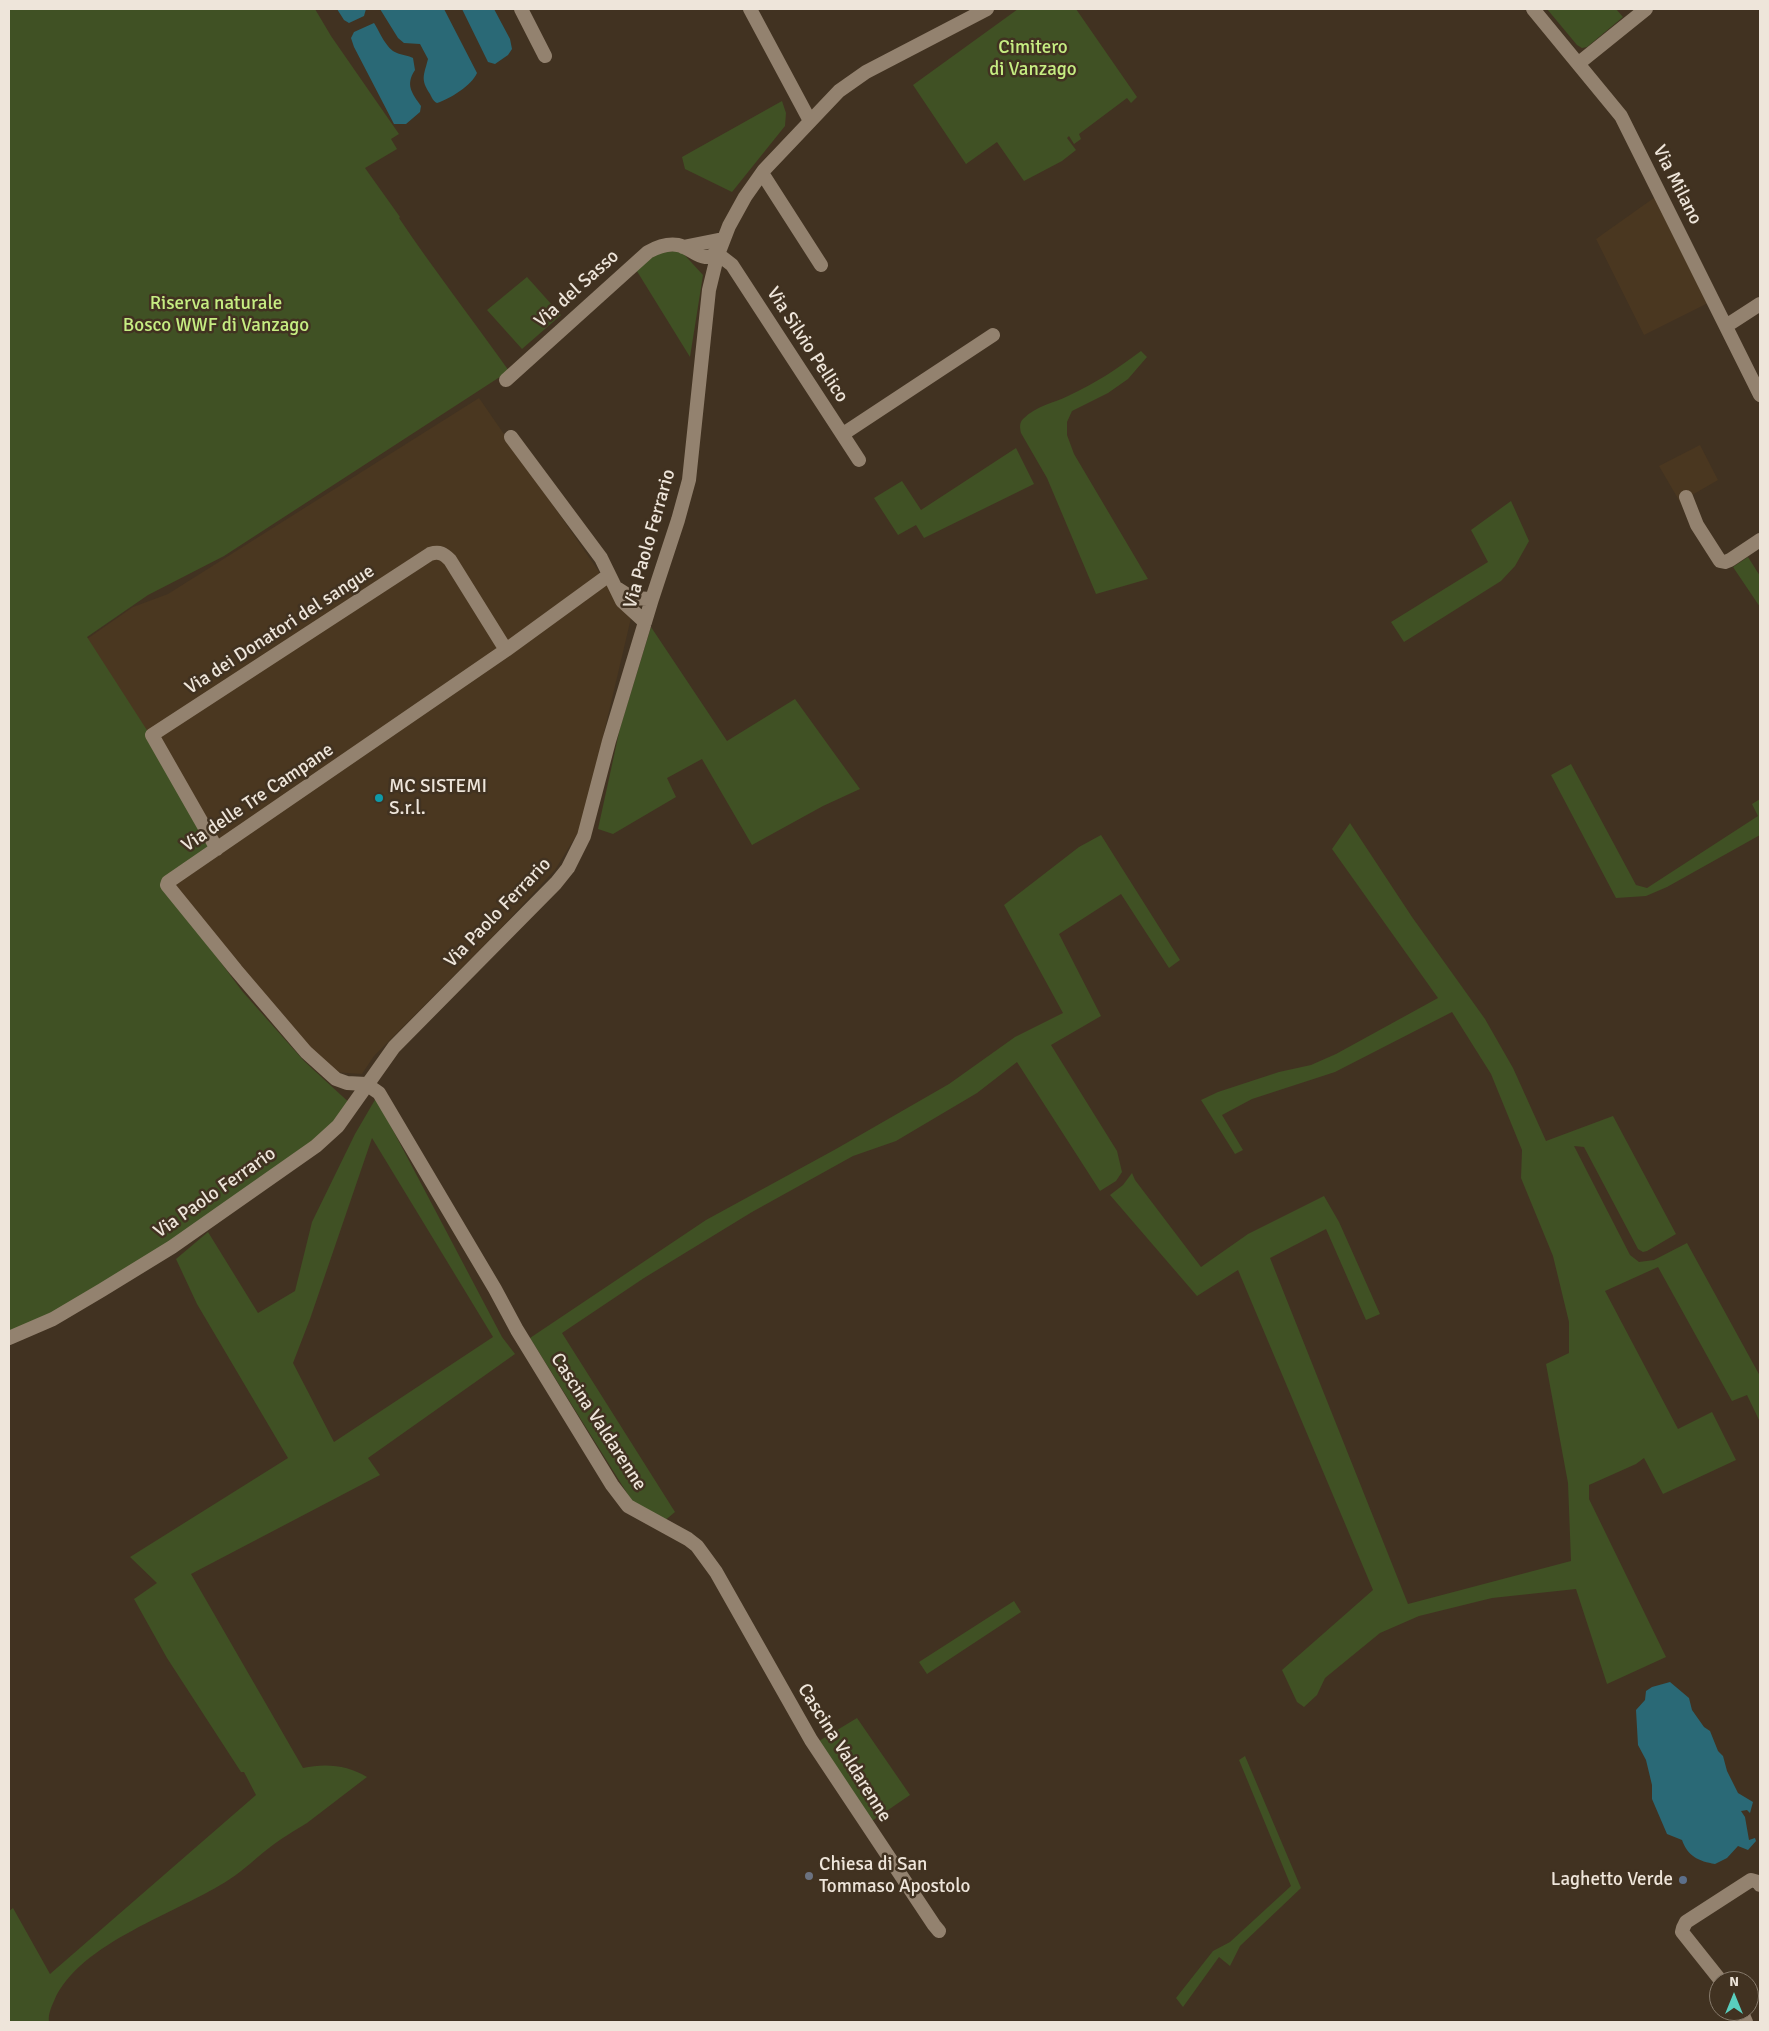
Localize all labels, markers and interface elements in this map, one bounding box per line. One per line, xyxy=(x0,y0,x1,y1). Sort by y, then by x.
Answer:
park label: Cimitero di Vanzago xyxy=(989,37,1077,81)
street label: Via Milano xyxy=(1647,142,1707,228)
street label: Via del Sasso xyxy=(530,245,624,333)
street label: Via Silvio Pellico xyxy=(761,283,853,407)
park label: Riserva naturale Bosco WWF di Vanzago xyxy=(123,293,309,337)
street label: Via Paolo Ferrario xyxy=(619,467,681,611)
street label: Via dei Donatori del sangue xyxy=(181,560,379,700)
street label: Via delle Tre Campane xyxy=(178,739,338,857)
place label: MC SISTEMI S.r.l. xyxy=(389,776,487,820)
marker: MC SISTEMI S.r.l. xyxy=(373,792,385,804)
street label: Via Paolo Ferrario xyxy=(440,853,556,973)
street label: Via Paolo Ferrario xyxy=(150,1142,280,1244)
street label: Cascina Valdarenne xyxy=(545,1349,651,1495)
street label: Cascina Valdarenne xyxy=(792,1679,896,1827)
place label: Chiesa di San Tommaso Apostolo xyxy=(819,1854,970,1898)
place label: Laghetto Verde xyxy=(1551,1869,1673,1891)
marker: Chiesa di San Tommaso Apostolo xyxy=(803,1870,815,1882)
marker: Laghetto Verde xyxy=(1677,1874,1689,1886)
north arrow xyxy=(1709,1971,1759,2021)
text: N xyxy=(1729,1973,1739,1990)

